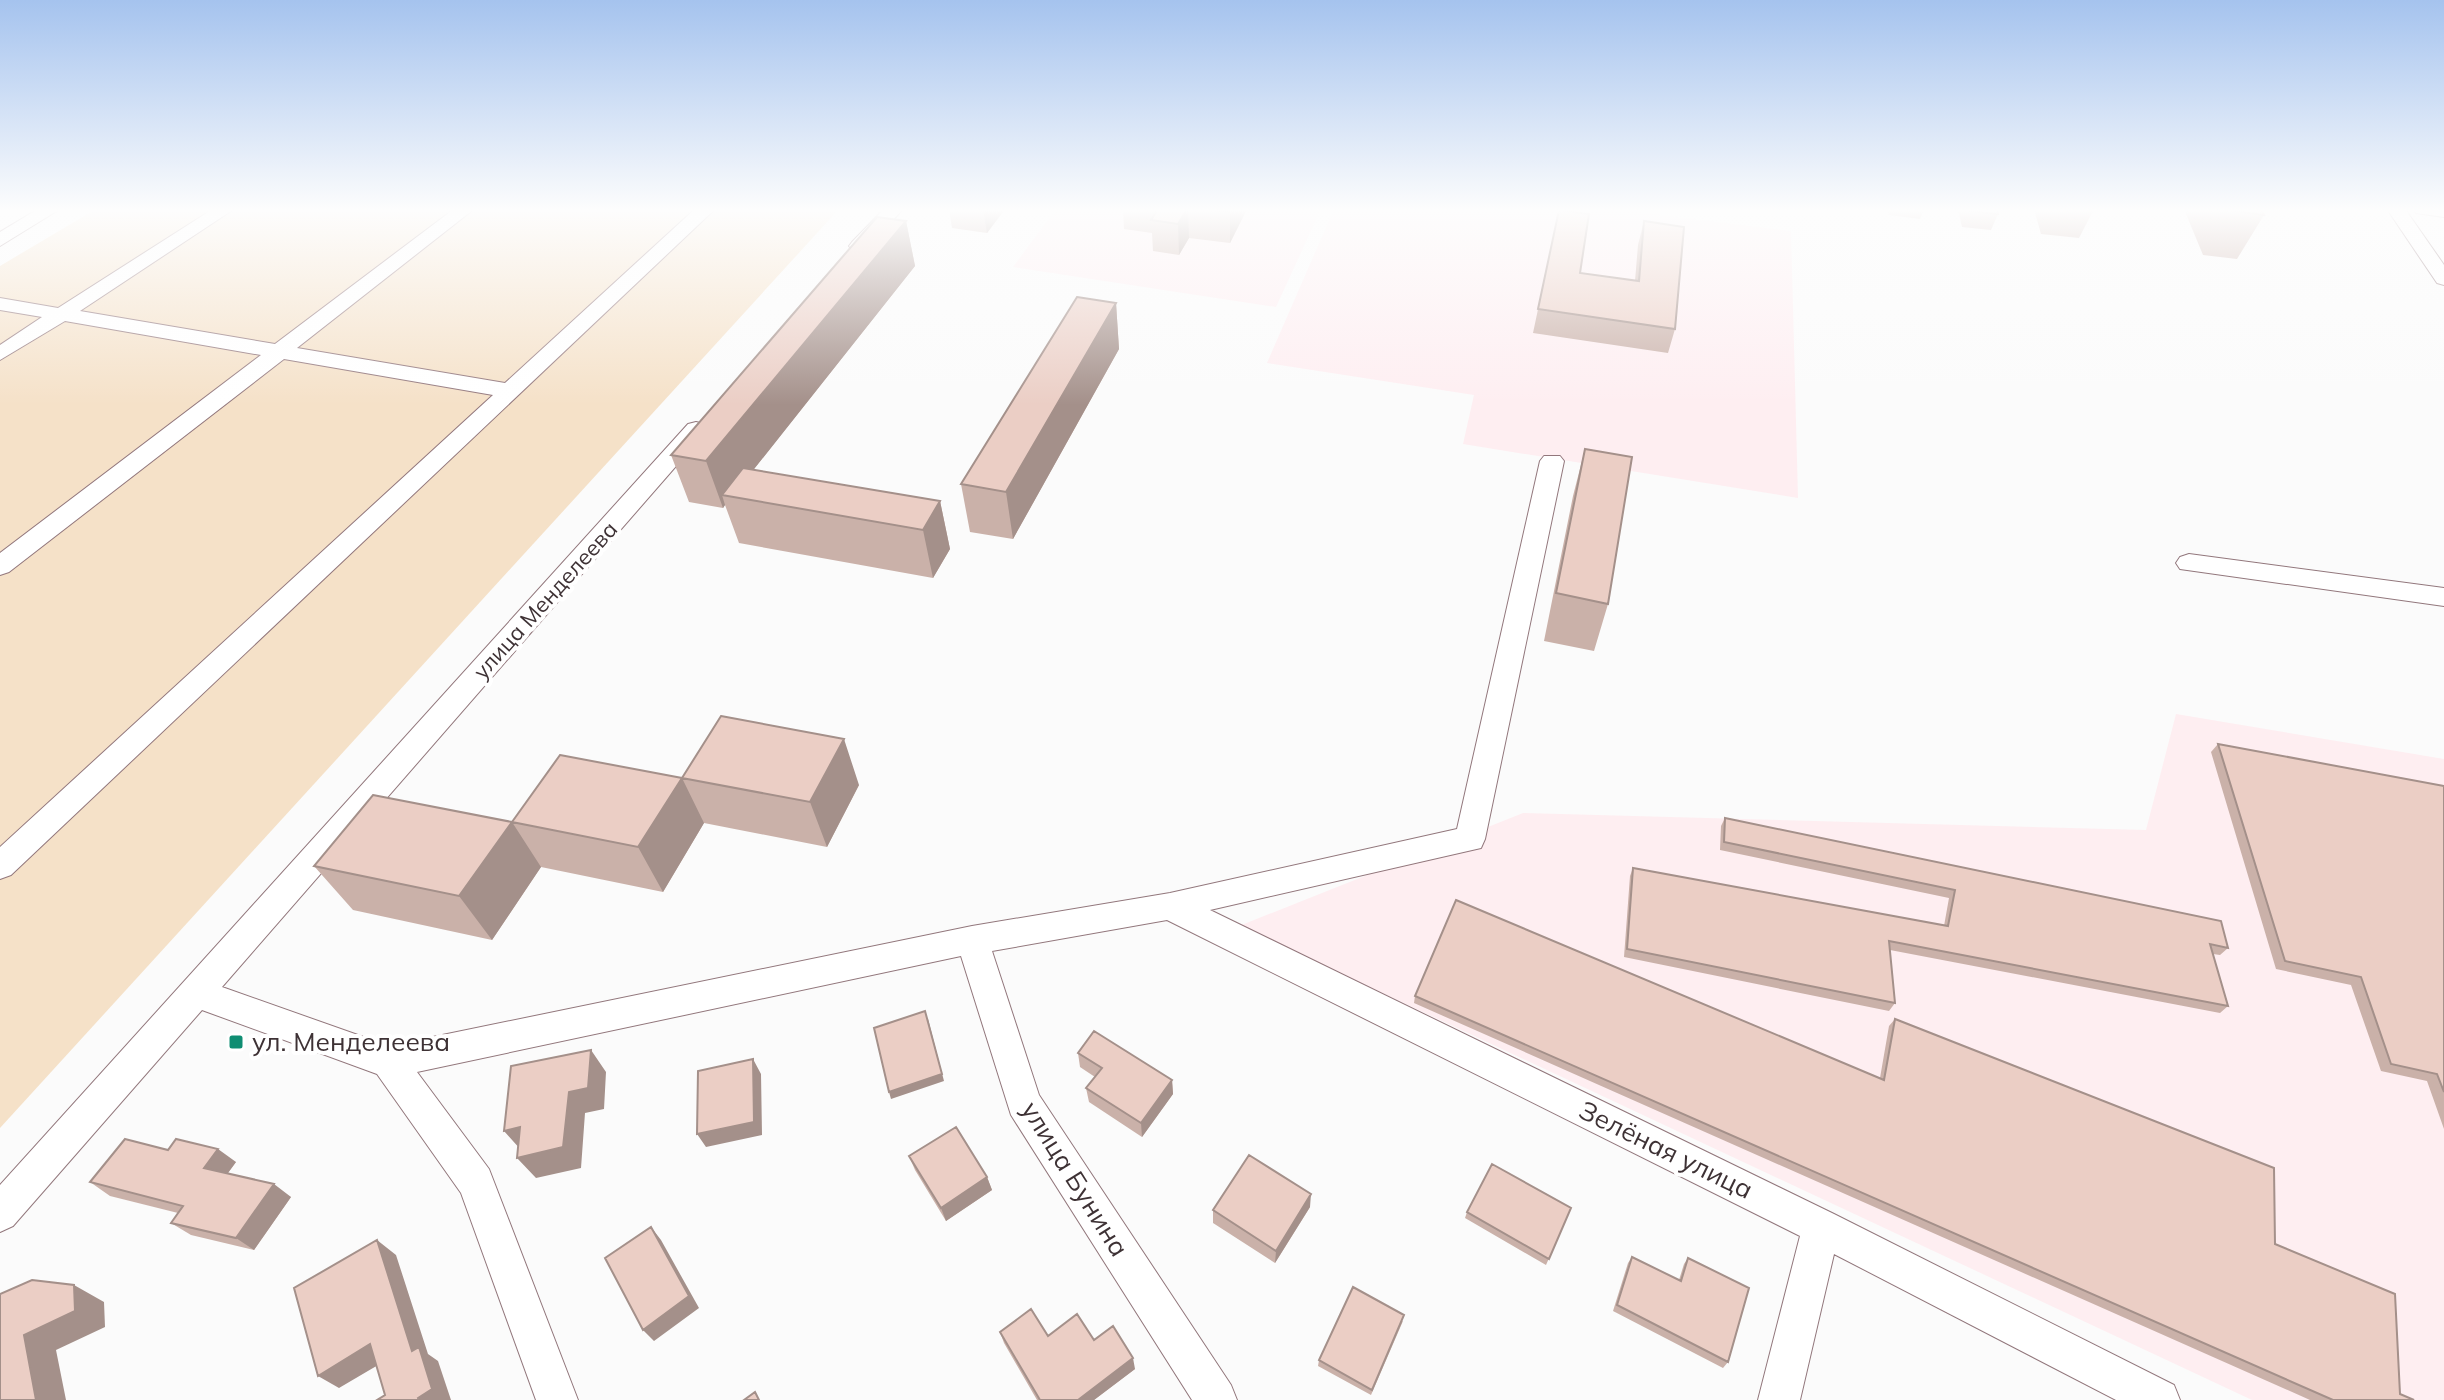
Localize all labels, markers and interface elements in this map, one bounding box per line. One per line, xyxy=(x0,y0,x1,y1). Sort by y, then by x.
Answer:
street label: улица Менделеева xyxy=(467,515,623,685)
place label: ул. Менделеева xyxy=(252,1025,450,1058)
marker: ул. Менделеева xyxy=(227,1033,245,1051)
street label: Зелёная улица xyxy=(1574,1093,1759,1206)
street label: улица Бунина xyxy=(1015,1095,1136,1262)

